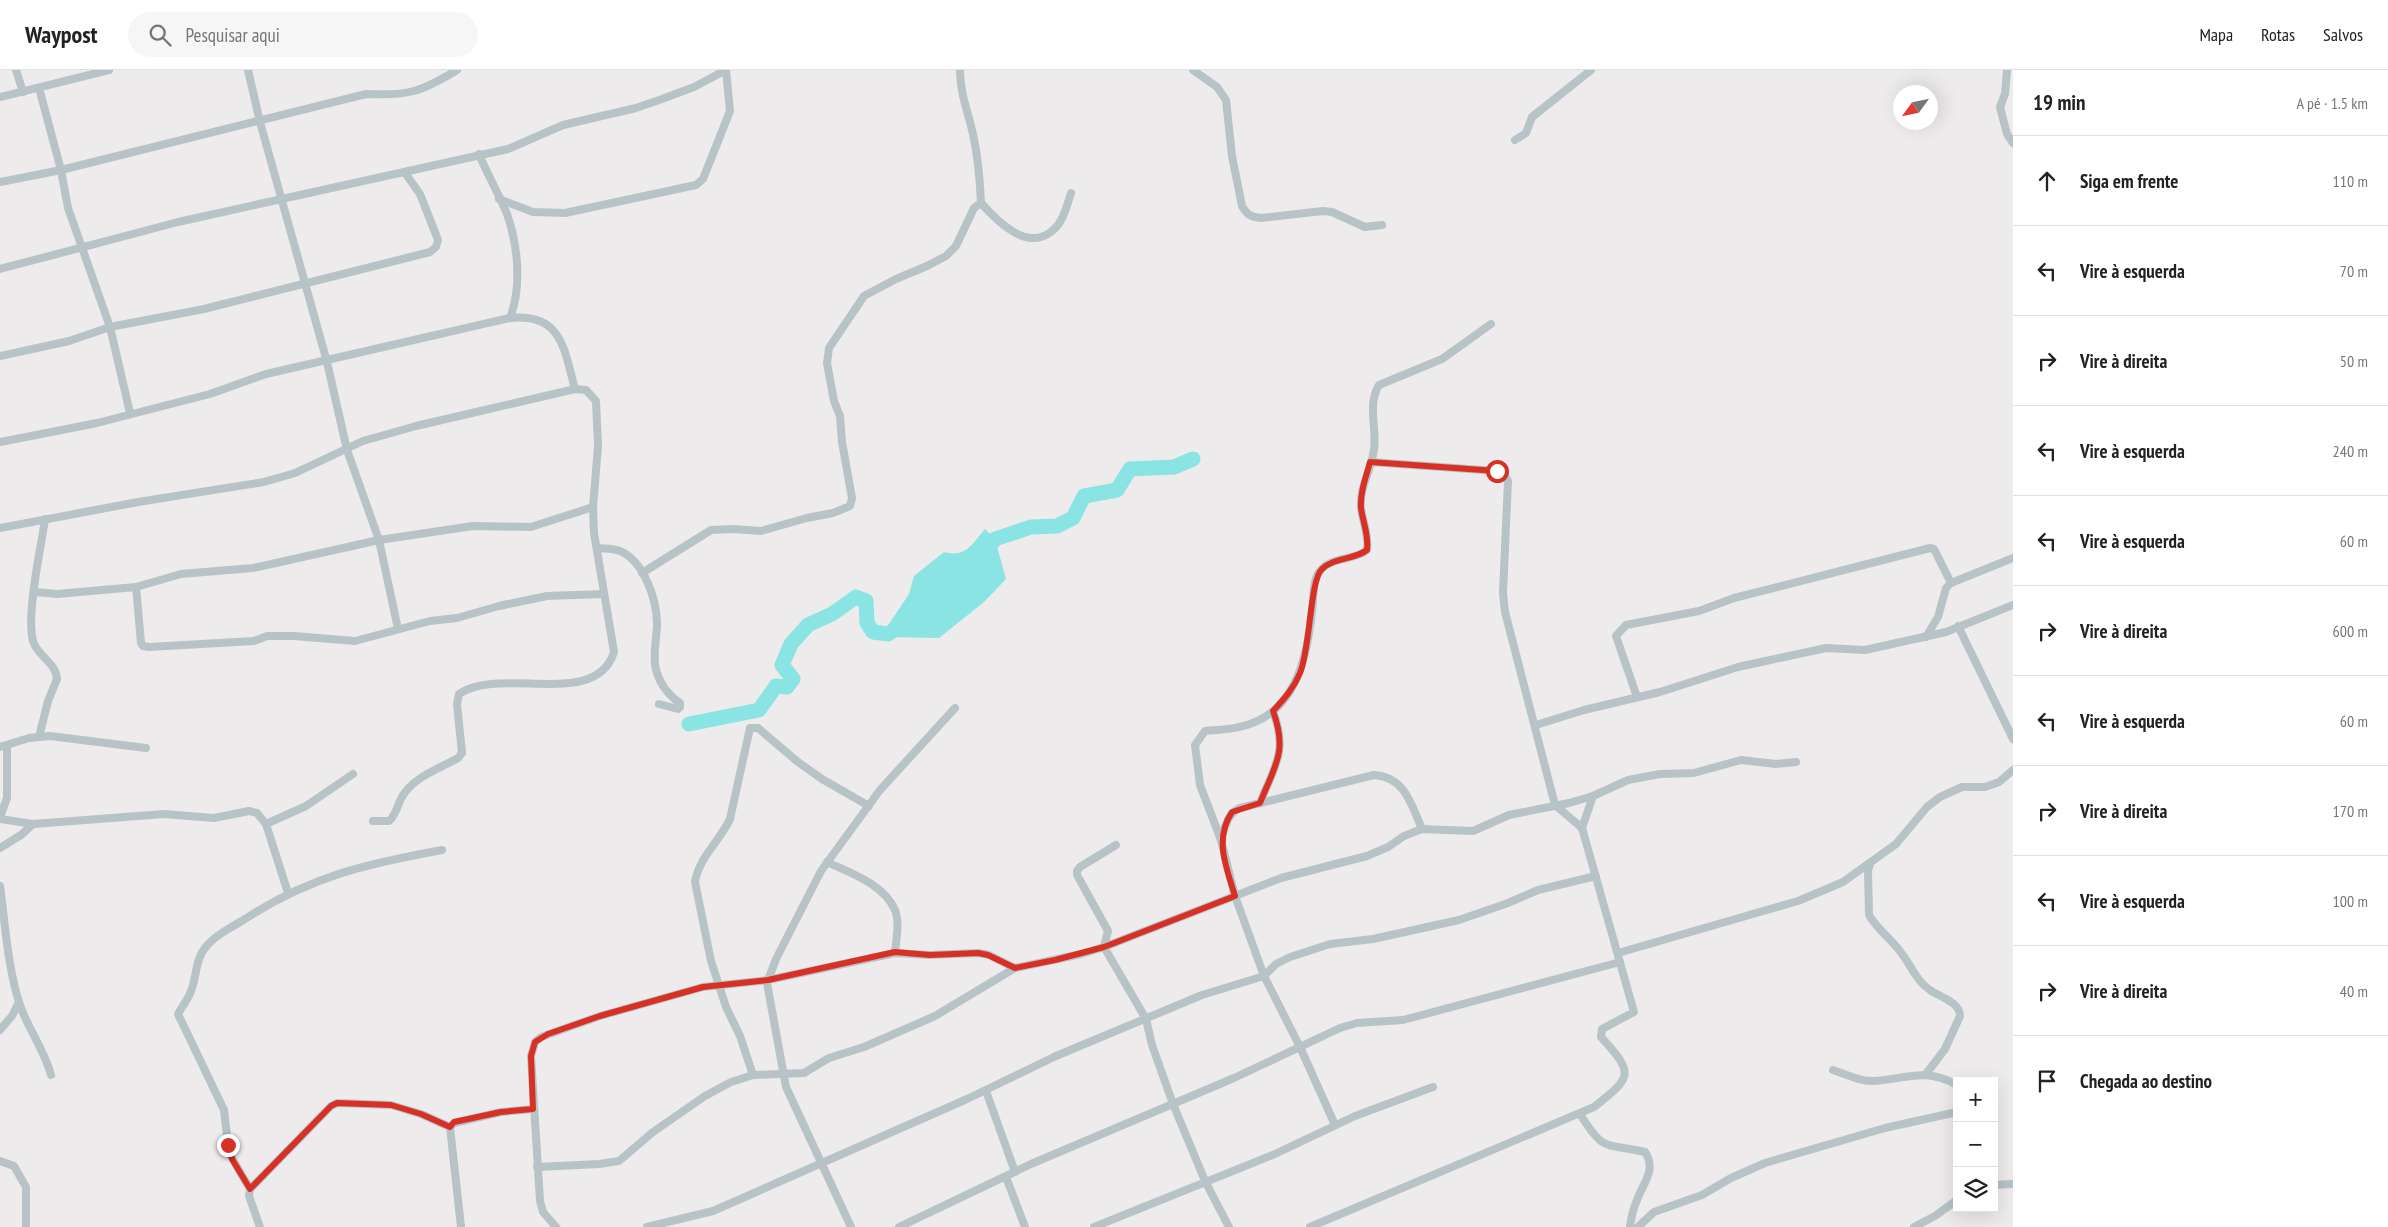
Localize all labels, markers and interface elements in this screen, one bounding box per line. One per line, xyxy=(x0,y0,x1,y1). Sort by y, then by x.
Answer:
search box xyxy=(128,12,478,57)
text: Waypost xyxy=(25,19,98,50)
icon: search xyxy=(146,21,174,49)
text: Pesquisar aqui xyxy=(186,23,280,47)
text: Mapa xyxy=(2199,23,2233,46)
text: Rotas xyxy=(2261,23,2295,46)
text: Salvos xyxy=(2323,23,2363,46)
north arrow xyxy=(1893,85,1938,130)
text: 19 min xyxy=(2033,89,2085,116)
text: A pé · 1.5 km xyxy=(2297,93,2368,113)
icon: ahead xyxy=(2033,167,2061,195)
text: Siga em frente xyxy=(2080,169,2178,193)
text: 110 m xyxy=(2333,171,2368,191)
icon: left xyxy=(2033,257,2061,285)
text: Vire à esquerda xyxy=(2080,259,2185,283)
text: 70 m xyxy=(2340,261,2368,281)
icon: right xyxy=(2033,347,2061,375)
text: Vire à direita xyxy=(2080,349,2167,373)
text: 50 m xyxy=(2340,351,2368,371)
icon: left xyxy=(2033,437,2061,465)
text: Vire à esquerda xyxy=(2080,439,2185,463)
text: 240 m xyxy=(2333,441,2368,461)
route start xyxy=(1486,460,1509,483)
icon: left xyxy=(2033,527,2061,555)
text: Vire à esquerda xyxy=(2080,529,2185,553)
text: 60 m xyxy=(2340,531,2368,551)
icon: right xyxy=(2033,617,2061,645)
text: Vire à direita xyxy=(2080,619,2167,643)
text: 600 m xyxy=(2333,621,2368,641)
icon: left xyxy=(2033,707,2061,735)
text: Vire à esquerda xyxy=(2080,709,2185,733)
text: 60 m xyxy=(2340,711,2368,731)
icon: right xyxy=(2033,797,2061,825)
text: Vire à direita xyxy=(2080,799,2167,823)
text: 170 m xyxy=(2333,801,2368,821)
icon: left xyxy=(2033,887,2061,915)
text: Vire à esquerda xyxy=(2080,889,2185,913)
text: 100 m xyxy=(2333,891,2368,911)
icon: right xyxy=(2033,977,2061,1005)
text: Vire à direita xyxy=(2080,979,2167,1003)
text: 40 m xyxy=(2340,981,2368,1001)
icon: arrive xyxy=(2033,1067,2061,1095)
text: Chegada ao destino xyxy=(2080,1069,2212,1093)
map controls xyxy=(1953,1077,1998,1212)
button: + xyxy=(1953,1077,1998,1122)
button: − xyxy=(1953,1122,1998,1167)
route end xyxy=(217,1134,240,1157)
button: layers xyxy=(1953,1167,1998,1212)

